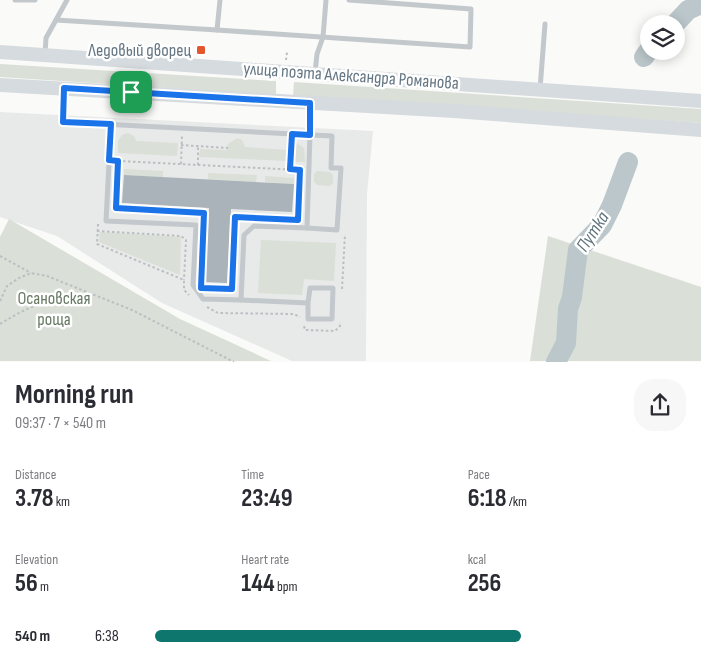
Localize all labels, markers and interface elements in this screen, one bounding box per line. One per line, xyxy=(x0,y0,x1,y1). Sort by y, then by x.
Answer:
map controls xyxy=(640,15,685,60)
button: layers xyxy=(640,15,685,60)
place label: Ледовый дворец xyxy=(87,40,191,61)
marker: Ледовый дворец xyxy=(195,44,207,56)
street label: улица поэта Александра Романова xyxy=(243,58,459,94)
pin xyxy=(110,71,152,113)
icon: arrive xyxy=(117,78,145,106)
water label: Путка xyxy=(572,207,615,256)
park label: Осановская роща xyxy=(17,288,91,330)
text: Morning run xyxy=(15,378,134,411)
button: share xyxy=(634,379,686,431)
text: 09:37 · 7 × 540 m xyxy=(15,414,106,433)
text: Distance xyxy=(15,466,56,483)
text: Time xyxy=(241,466,264,483)
text: Pace xyxy=(468,466,490,483)
text: 3.78 xyxy=(15,483,53,514)
text: 23:49 xyxy=(241,483,293,514)
text: 6:18 xyxy=(468,483,507,514)
text: km xyxy=(53,493,70,510)
text: /km xyxy=(507,493,527,510)
text: Elevation xyxy=(15,551,58,568)
text: Heart rate xyxy=(241,551,289,568)
text: kcal xyxy=(468,551,486,568)
text: 56 xyxy=(15,568,38,599)
text: 144 xyxy=(241,568,275,599)
text: 256 xyxy=(468,568,501,599)
text: m xyxy=(38,578,49,595)
text: bpm xyxy=(275,578,298,595)
text: 540 m xyxy=(15,627,50,646)
text: 6:38 xyxy=(95,627,119,646)

